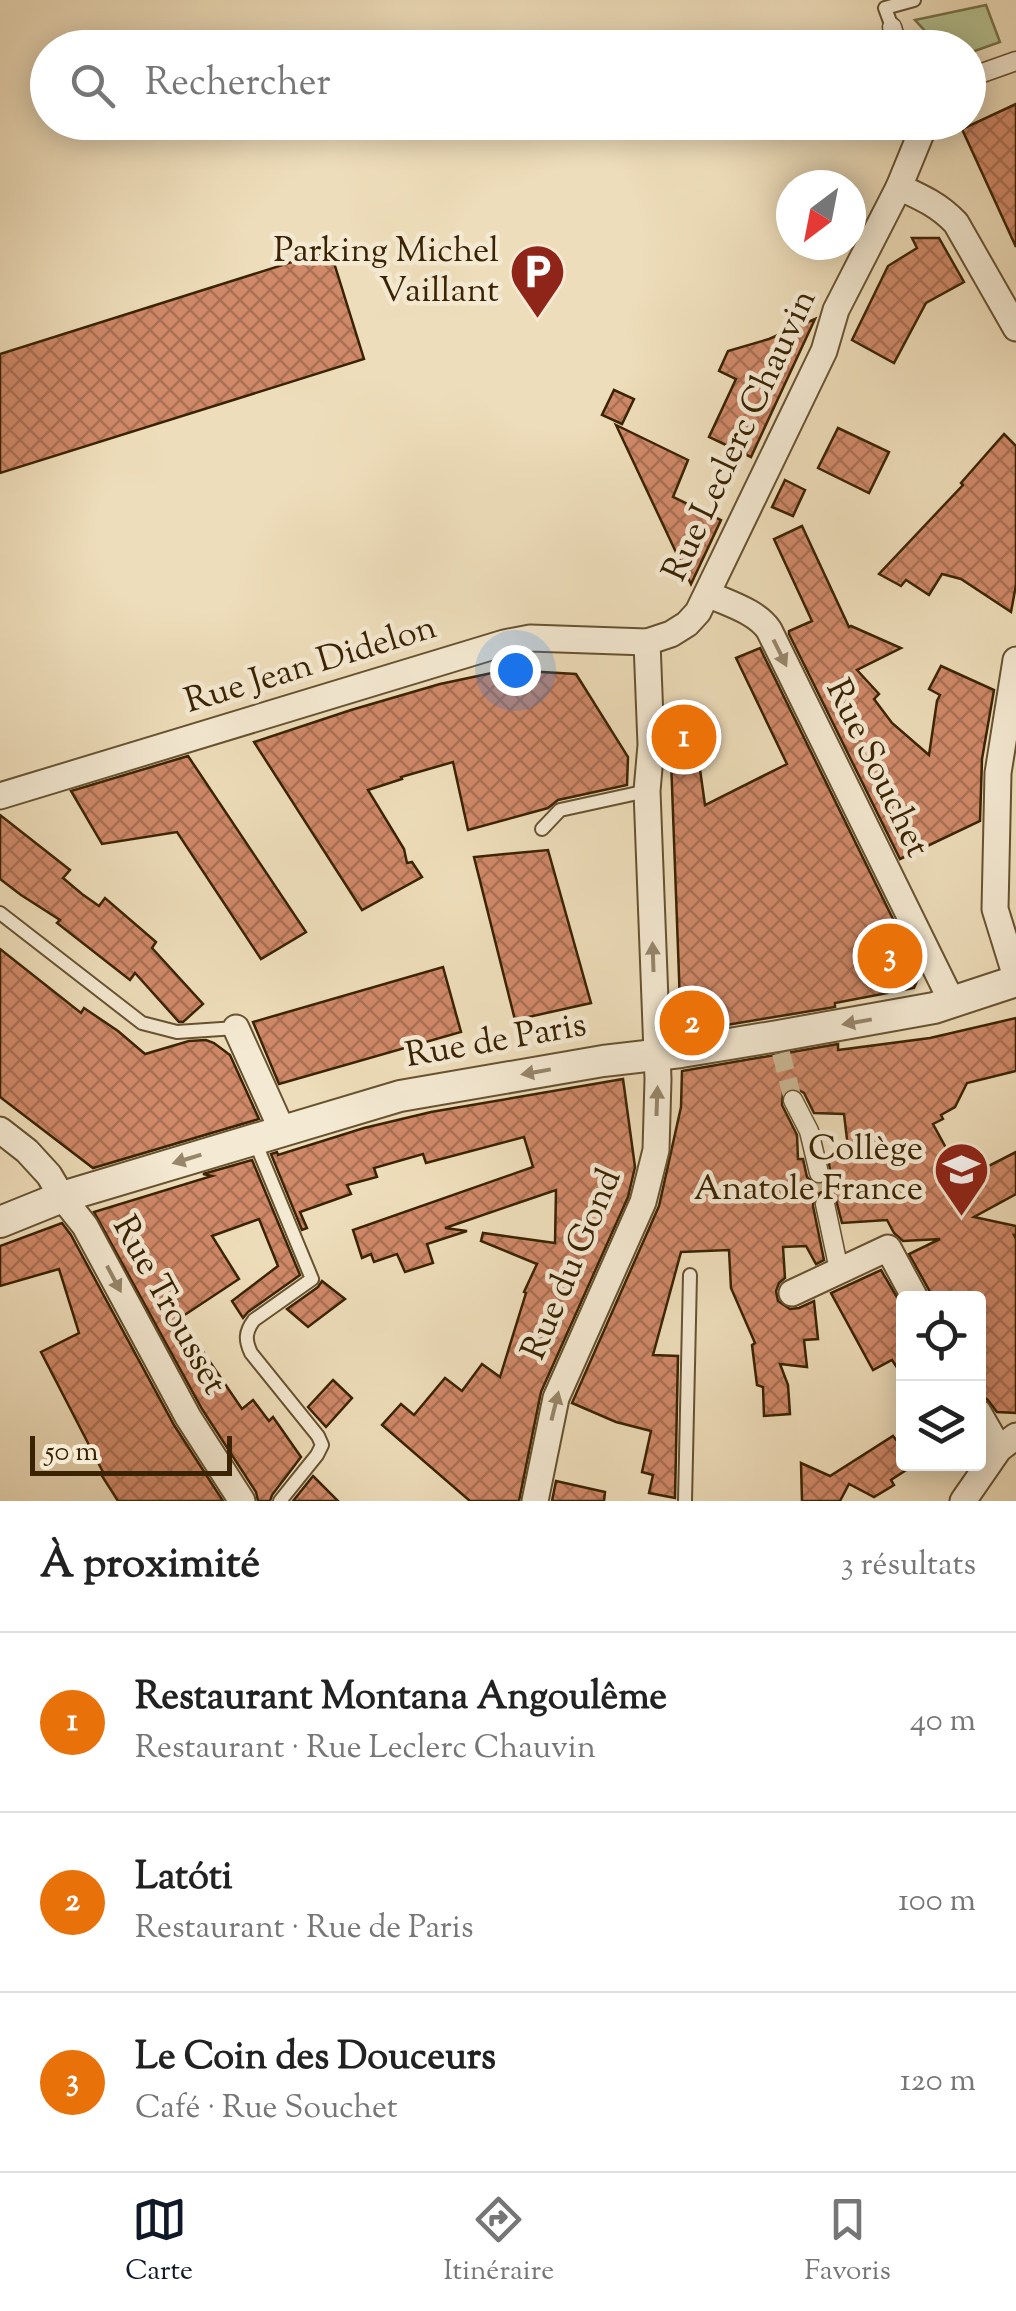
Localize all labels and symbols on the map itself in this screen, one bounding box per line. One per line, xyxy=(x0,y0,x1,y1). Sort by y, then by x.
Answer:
north arrow xyxy=(776,170,866,260)
place label: Parking Michel Vaillant xyxy=(274,227,499,318)
parking icon: Parking Michel Vaillant xyxy=(508,242,568,321)
street label: Rue Leclerc Chauvin xyxy=(651,282,831,590)
street label: Rue Jean Didelon xyxy=(179,603,443,729)
one-way arrow xyxy=(771,639,788,668)
your location xyxy=(490,645,541,696)
street label: Rue Souchet xyxy=(811,671,941,867)
pin: 1 xyxy=(652,700,716,774)
pin: 3 xyxy=(858,918,922,994)
one-way arrow xyxy=(645,940,661,972)
pin: 2 xyxy=(660,986,724,1060)
street label: Rue de Paris xyxy=(401,1001,591,1083)
one-way arrow xyxy=(841,1015,872,1030)
one-way arrow xyxy=(520,1065,551,1080)
one-way arrow xyxy=(650,1084,666,1116)
place label: Collège Anatole France xyxy=(693,1125,923,1216)
school or university icon: Collège Anatole France xyxy=(932,1140,992,1219)
one-way arrow xyxy=(171,1152,202,1167)
street label: Rue du Gond xyxy=(510,1161,636,1368)
street label: Rue Trousset xyxy=(98,1207,238,1405)
one-way arrow xyxy=(105,1265,122,1294)
one-way arrow xyxy=(548,1390,563,1421)
scale bar xyxy=(30,1431,232,1476)

